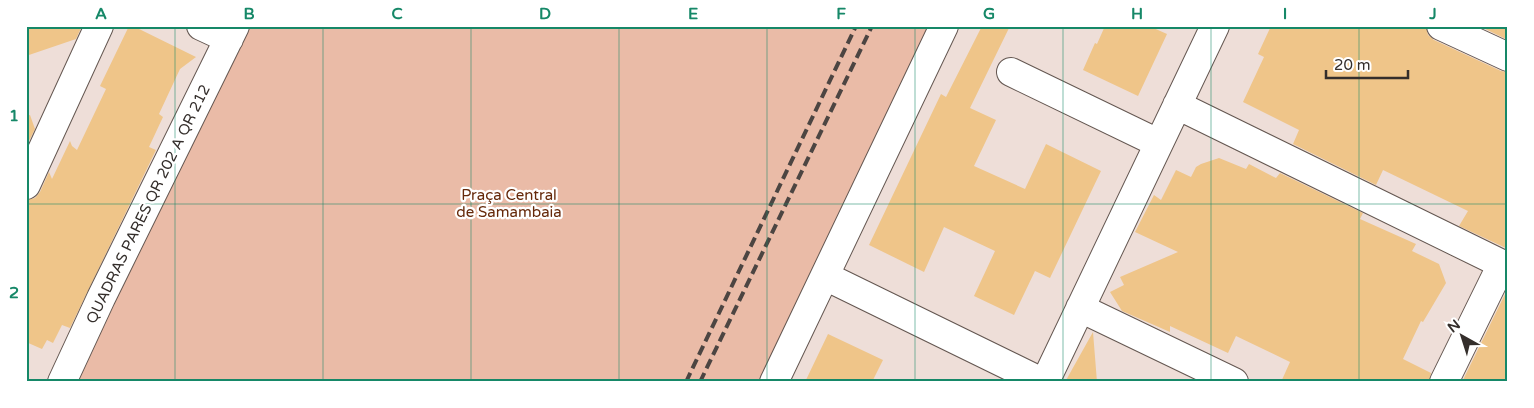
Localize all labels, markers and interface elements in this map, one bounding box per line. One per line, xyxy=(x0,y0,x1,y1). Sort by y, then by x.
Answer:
text: A xyxy=(95,4,107,24)
text: B xyxy=(243,4,255,24)
text: C xyxy=(391,4,403,24)
text: D xyxy=(539,4,551,24)
text: E xyxy=(688,4,698,24)
text: F xyxy=(836,4,846,24)
text: G xyxy=(983,4,995,24)
text: H xyxy=(1131,4,1143,24)
text: I xyxy=(1283,4,1287,24)
text: J xyxy=(1428,4,1437,24)
scale bar xyxy=(1326,48,1409,80)
text: 20 m xyxy=(1334,56,1371,74)
street label: QUADRAS PARES QR 202 A QR 212 xyxy=(82,82,214,326)
text: 1 xyxy=(9,106,19,126)
park label: Praça Central de Samambaia xyxy=(456,186,562,221)
text: 2 xyxy=(9,283,19,303)
north arrow xyxy=(1436,310,1486,360)
text: N xyxy=(1444,316,1464,336)

